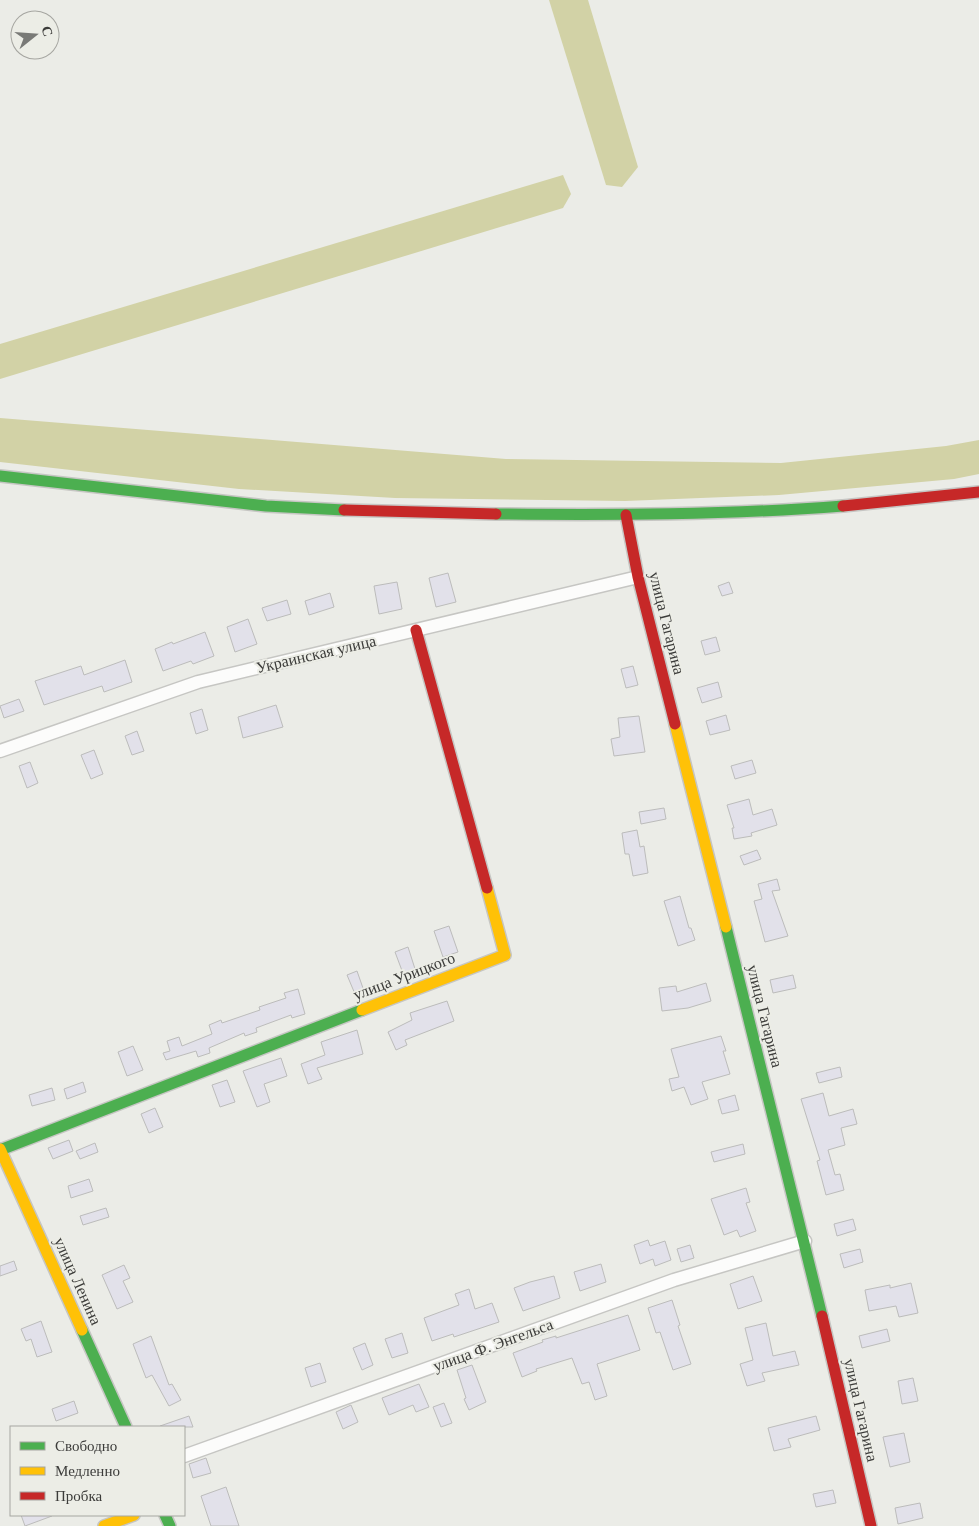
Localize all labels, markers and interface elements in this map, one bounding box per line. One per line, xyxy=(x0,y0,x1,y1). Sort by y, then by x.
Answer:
north arrow xyxy=(10,10,60,60)
text: С xyxy=(38,24,56,38)
street label: улица Гагарина xyxy=(645,570,688,676)
street label: Украинская улица xyxy=(254,632,378,677)
street label: улица Урицкого xyxy=(351,949,458,1004)
street label: улица Гагарина xyxy=(743,963,786,1069)
street label: улица Ленина xyxy=(50,1235,105,1328)
street label: улица Ф. Энгельса xyxy=(431,1315,556,1376)
street label: улица Гагарина xyxy=(840,1357,881,1463)
legend xyxy=(10,1426,185,1516)
text: Свободно xyxy=(55,1438,117,1454)
text: Медленно xyxy=(55,1463,120,1479)
text: Пробка xyxy=(55,1488,103,1504)

